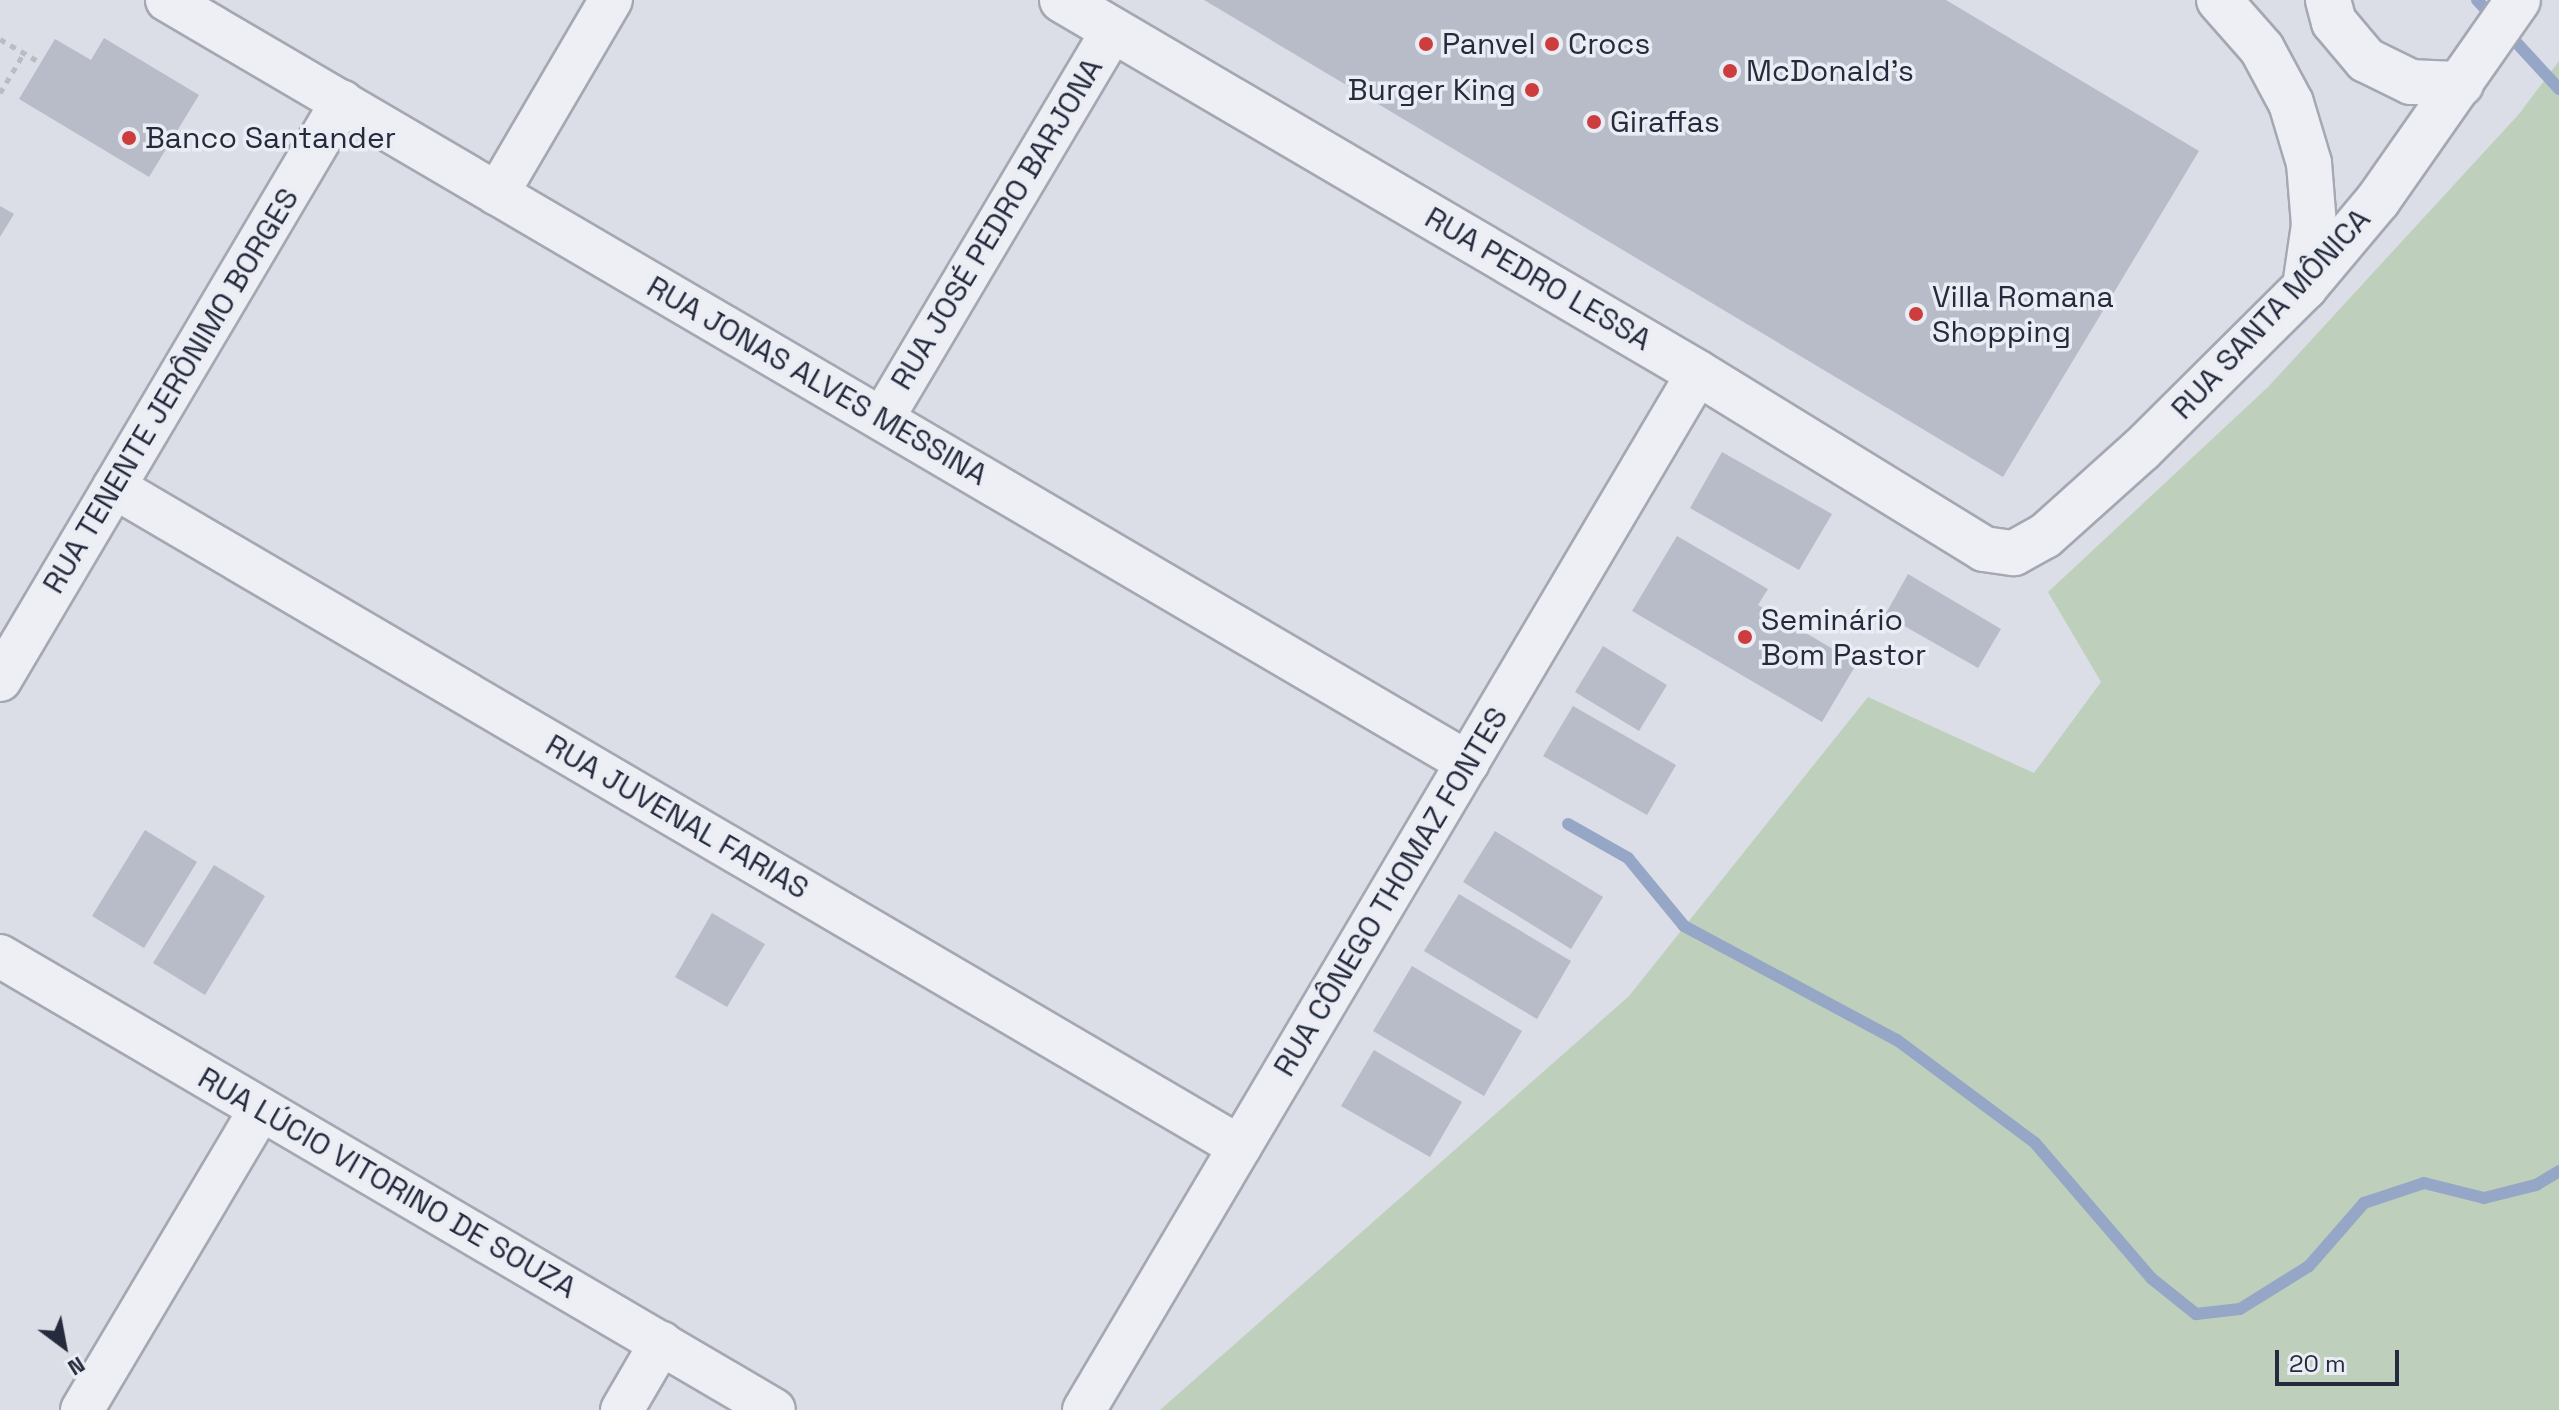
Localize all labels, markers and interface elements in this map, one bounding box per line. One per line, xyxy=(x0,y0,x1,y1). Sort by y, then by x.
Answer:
place label: Panvel xyxy=(1442,26,1536,62)
place label: Crocs xyxy=(1568,26,1650,62)
marker: Panvel xyxy=(1417,35,1435,53)
marker: Crocs xyxy=(1543,35,1561,53)
street label: RUA JOSÉ PEDRO BARJONA xyxy=(883,51,1111,397)
place label: McDonald's xyxy=(1746,53,1914,89)
marker: McDonald's xyxy=(1721,62,1739,80)
place label: Burger King xyxy=(1348,72,1516,108)
marker: Burger King xyxy=(1523,81,1541,99)
place label: Giraffas xyxy=(1610,104,1720,140)
marker: Giraffas xyxy=(1585,113,1603,131)
place label: Banco Santander xyxy=(145,120,396,156)
marker: Banco Santander xyxy=(120,129,138,147)
street label: RUA TENENTE JERÔNIMO BORGES xyxy=(35,181,307,601)
street label: RUA PEDRO LESSA xyxy=(1418,200,1658,358)
street label: RUA SANTA MÔNICA xyxy=(2164,201,2378,427)
street label: RUA JONAS ALVES MESSINA xyxy=(640,268,994,494)
place label: Villa Romana Shopping xyxy=(1932,279,2114,350)
marker: Villa Romana Shopping xyxy=(1907,305,1925,323)
place label: Seminário Bom Pastor xyxy=(1761,602,1926,672)
marker: Seminário Bom Pastor xyxy=(1736,628,1754,646)
street label: RUA CÔNEGO THOMAZ FONTES xyxy=(1266,701,1516,1083)
street label: RUA JUVENAL FARIAS xyxy=(539,727,815,907)
street label: RUA LÚCIO VITORINO DE SOUZA xyxy=(191,1060,583,1306)
north arrow xyxy=(24,1306,104,1386)
scale bar xyxy=(2279,1334,2403,1384)
text: 20 m xyxy=(2289,1348,2346,1379)
text: N xyxy=(63,1351,90,1382)

